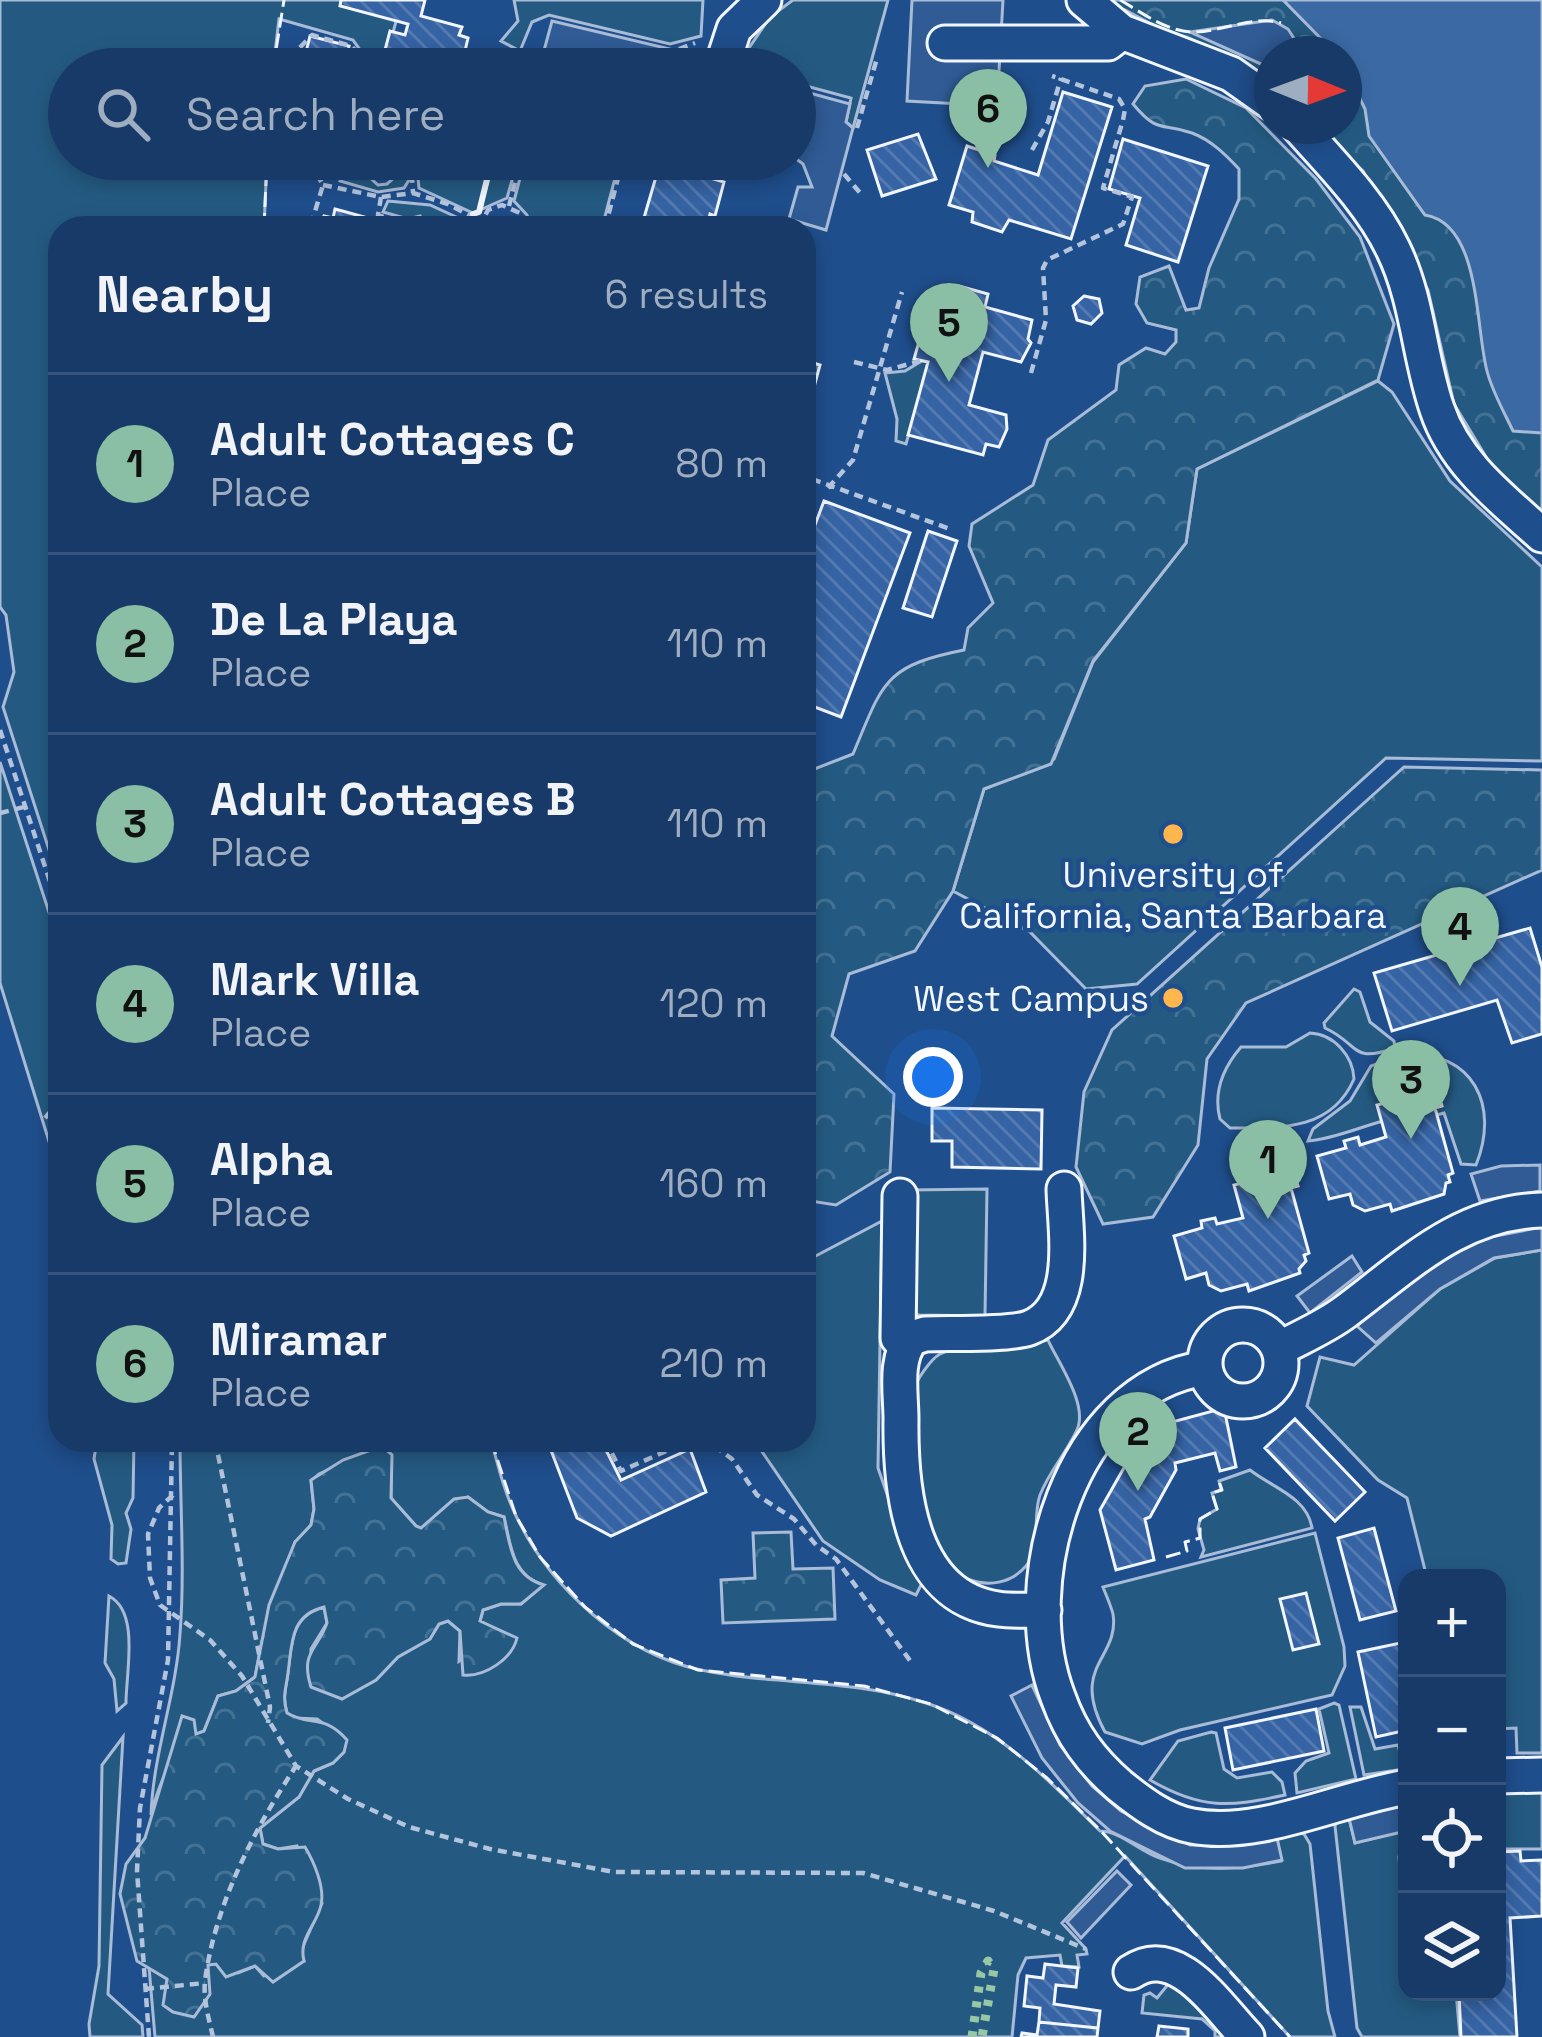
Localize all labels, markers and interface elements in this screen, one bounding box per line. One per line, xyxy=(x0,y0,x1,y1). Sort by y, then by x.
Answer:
north arrow xyxy=(1254,36,1362,144)
search box xyxy=(48,48,816,180)
pin: 6 xyxy=(949,69,1027,168)
icon: search xyxy=(90,81,156,147)
text: Search here xyxy=(186,86,445,143)
text: Nearby xyxy=(96,262,273,327)
text: 6 results xyxy=(605,270,768,319)
pin: 5 xyxy=(910,283,988,382)
text: Adult Cottages C xyxy=(210,411,575,468)
text: 1 xyxy=(126,439,144,488)
text: 80 m xyxy=(675,439,768,488)
text: Place xyxy=(210,468,311,517)
text: De La Playa xyxy=(210,591,457,648)
text: 2 xyxy=(123,619,147,668)
text: 110 m xyxy=(667,619,768,668)
text: Place xyxy=(210,648,311,697)
text: Adult Cottages B xyxy=(210,771,576,828)
text: 3 xyxy=(123,799,147,848)
text: 110 m xyxy=(667,799,768,848)
marker: University of California, Santa Barbara xyxy=(1160,821,1186,847)
text: Place xyxy=(210,828,311,877)
place label: University of California, Santa Barbara xyxy=(959,852,1387,939)
pin: 4 xyxy=(1421,887,1499,986)
text: Mark Villa xyxy=(210,951,420,1008)
place label: West Campus xyxy=(913,976,1149,1022)
text: 4 xyxy=(123,979,147,1028)
text: 120 m xyxy=(660,979,768,1028)
marker: West Campus xyxy=(1160,985,1186,1011)
text: Place xyxy=(210,1008,311,1057)
pin: 3 xyxy=(1372,1040,1450,1139)
your location xyxy=(903,1047,963,1107)
pin: 1 xyxy=(1229,1120,1307,1219)
text: Alpha xyxy=(210,1131,333,1188)
text: 5 xyxy=(123,1159,147,1208)
text: 160 m xyxy=(659,1159,768,1208)
text: Place xyxy=(210,1188,311,1237)
text: Miramar xyxy=(210,1311,387,1368)
text: 6 xyxy=(123,1339,147,1388)
text: 210 m xyxy=(660,1339,768,1388)
text: Place xyxy=(210,1368,311,1417)
pin: 2 xyxy=(1099,1392,1177,1491)
map controls xyxy=(1398,1569,1506,2001)
button: + xyxy=(1398,1569,1506,1677)
button: − xyxy=(1398,1677,1506,1785)
button: locate xyxy=(1398,1785,1506,1893)
button: layers xyxy=(1398,1893,1506,2001)

